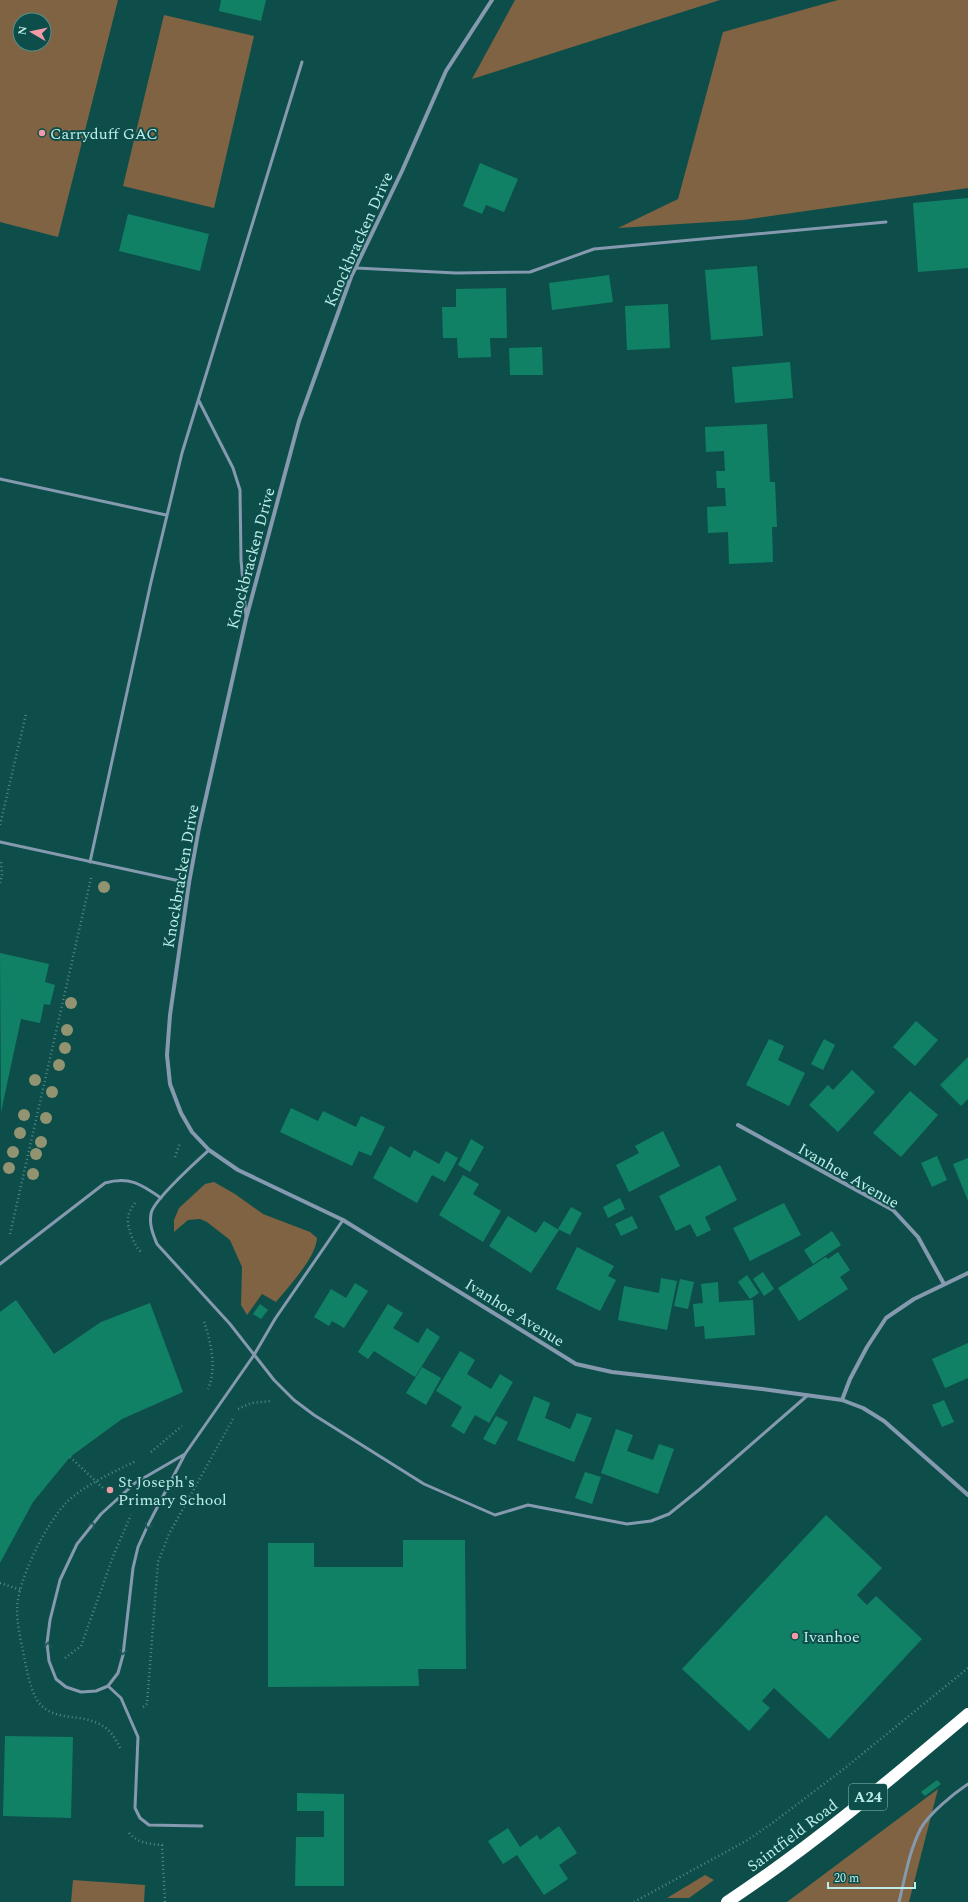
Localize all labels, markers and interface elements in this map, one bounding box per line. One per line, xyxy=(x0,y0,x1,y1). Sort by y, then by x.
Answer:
north arrow xyxy=(12,12,52,52)
text: N xyxy=(14,25,32,36)
place label: Carryduff GAC xyxy=(50,122,158,146)
marker: Carryduff GAC xyxy=(37,128,47,138)
street label: Knockbracken Drive xyxy=(318,168,399,311)
street label: Knockbracken Drive xyxy=(221,485,281,632)
street label: Knockbracken Drive xyxy=(157,802,205,950)
street label: Ivanhoe Avenue xyxy=(793,1137,904,1215)
street label: Ivanhoe Avenue xyxy=(460,1273,569,1353)
place label: St Joseph's Primary School xyxy=(118,1470,227,1512)
marker: St Joseph's Primary School xyxy=(105,1485,115,1495)
one-way arrow xyxy=(145,1522,153,1529)
one-way arrow xyxy=(87,1523,94,1530)
place label: Ivanhoe xyxy=(803,1625,860,1649)
marker: Ivanhoe xyxy=(790,1631,800,1641)
one-way arrow xyxy=(44,1642,52,1648)
one-way arrow xyxy=(119,1649,128,1656)
road number: A24 xyxy=(849,1784,887,1810)
street label: Saintfield Road xyxy=(742,1794,843,1878)
scale bar xyxy=(828,1864,915,1890)
text: 20 m xyxy=(834,1869,859,1888)

